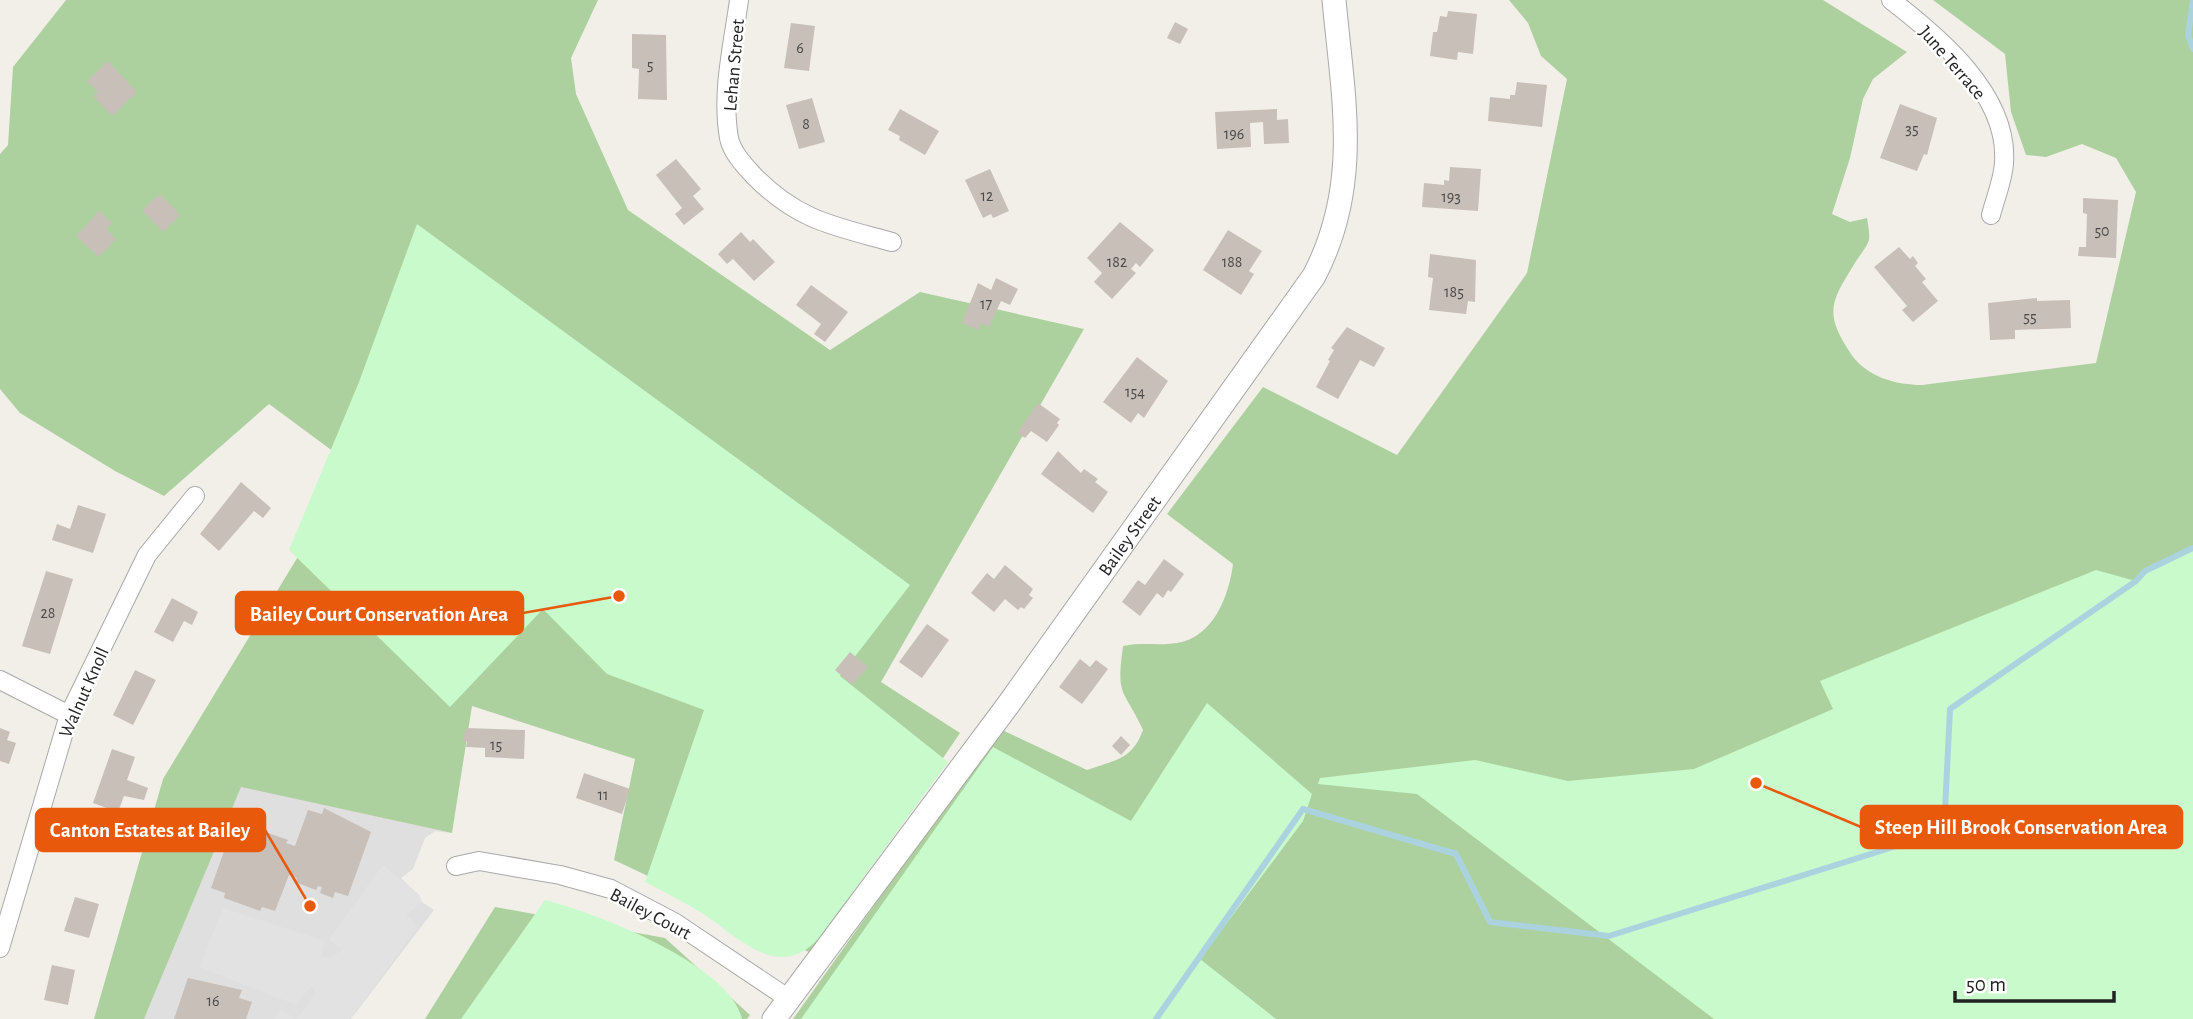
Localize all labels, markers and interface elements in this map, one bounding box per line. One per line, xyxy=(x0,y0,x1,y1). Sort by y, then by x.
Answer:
street label: Lehan Street xyxy=(721,18,748,112)
street label: June Terrace xyxy=(1915,23,1989,103)
house number: 6 xyxy=(796,40,804,56)
house number: 5 xyxy=(647,57,653,73)
house number: 8 xyxy=(802,116,810,132)
house number: 35 xyxy=(1905,121,1919,137)
house number: 196 xyxy=(1224,126,1244,142)
house number: 12 xyxy=(981,188,993,204)
house number: 193 xyxy=(1441,189,1461,205)
house number: 50 xyxy=(2094,223,2110,239)
house number: 182 xyxy=(1107,254,1127,270)
house number: 188 xyxy=(1222,254,1242,270)
house number: 185 xyxy=(1444,284,1464,300)
house number: 17 xyxy=(980,296,992,312)
house number: 55 xyxy=(2023,309,2037,325)
house number: 154 xyxy=(1125,384,1145,400)
street label: Bailey Street xyxy=(1095,493,1165,580)
callout: Bailey Court Conservation Area xyxy=(236,592,523,634)
text: Bailey Court Conservation Area xyxy=(250,604,508,625)
house number: 28 xyxy=(41,605,55,621)
street label: Walnut Knoll xyxy=(56,645,113,741)
house number: 15 xyxy=(490,737,502,753)
house number: 11 xyxy=(597,787,609,803)
callout: Steep Hill Brook Conservation Area xyxy=(1861,806,2182,848)
callout: Canton Estates at Bailey xyxy=(36,809,265,851)
text: Steep Hill Brook Conservation Area xyxy=(1875,817,2167,838)
text: Canton Estates at Bailey xyxy=(50,820,251,841)
street label: Bailey Court xyxy=(607,885,694,944)
scale bar xyxy=(1955,960,2114,1004)
text: 50 m xyxy=(1966,974,2006,995)
house number: 16 xyxy=(206,993,220,1009)

